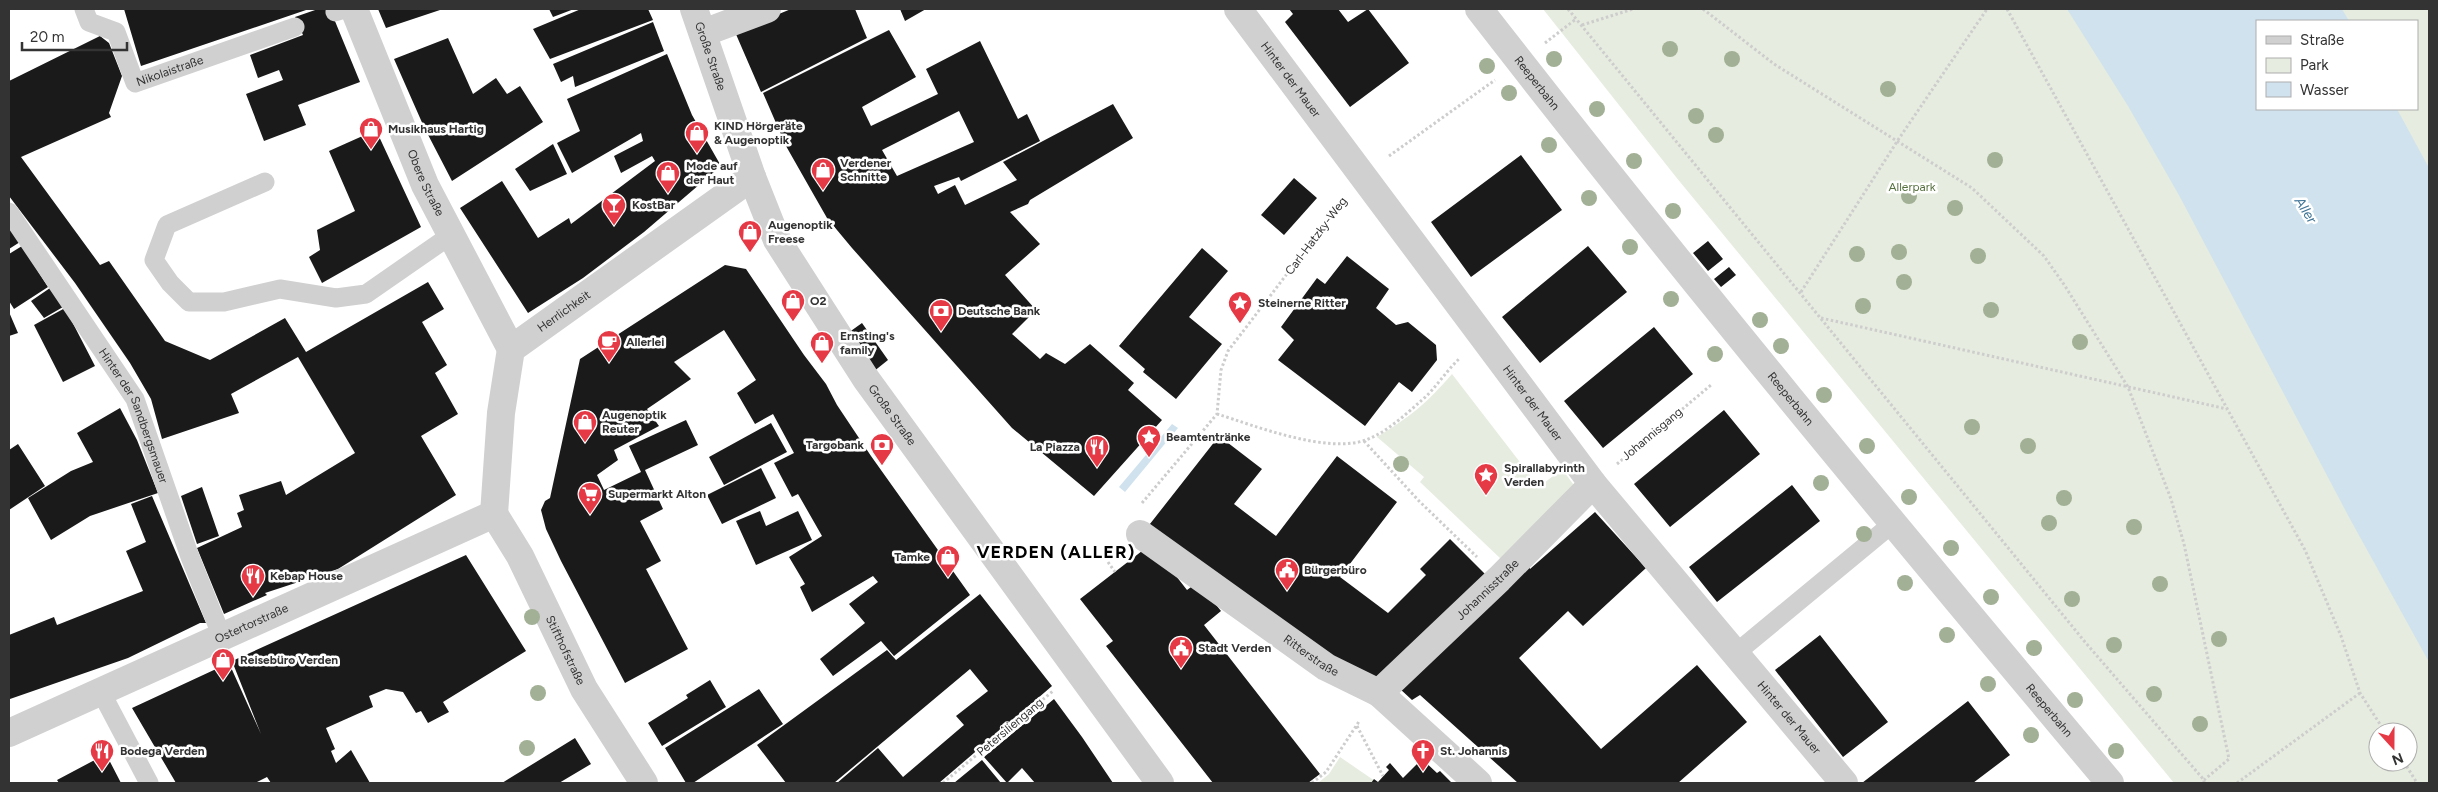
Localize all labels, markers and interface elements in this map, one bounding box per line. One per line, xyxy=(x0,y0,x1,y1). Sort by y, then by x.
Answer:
scale bar xyxy=(22,20,128,52)
street label: Große Straße xyxy=(692,20,729,93)
legend xyxy=(2256,20,2418,110)
text: 20 m xyxy=(30,28,64,46)
text: Straße xyxy=(2300,31,2344,49)
street label: Hinter der Mauer xyxy=(1258,39,1323,120)
street label: Nikolaistraße xyxy=(134,53,206,89)
street label: Reeperbahn xyxy=(1511,53,1563,113)
text: Park xyxy=(2300,56,2329,74)
text: Wasser xyxy=(2300,81,2349,99)
shop icon: Musikhaus Hartig xyxy=(358,116,384,150)
place label: KIND Hörgeräte & Augenoptik xyxy=(714,119,803,147)
shop icon: KIND Hörgeräte & Augenoptik xyxy=(684,120,710,154)
place label: Musikhaus Hartig xyxy=(388,122,484,136)
street label: Obere Straße xyxy=(404,147,447,219)
place label: Verdener Schnitte xyxy=(840,156,892,184)
shop icon: Verdener Schnitte xyxy=(810,157,836,191)
place label: Mode auf der Haut xyxy=(686,159,738,187)
shop icon: Mode auf der Haut xyxy=(655,160,681,194)
park label: Allerpark xyxy=(1888,180,1936,194)
bar icon: KostBar xyxy=(601,192,627,226)
water label: Aller xyxy=(2290,193,2321,228)
street label: Carl-Hatzky-Weg xyxy=(1282,194,1350,278)
place label: KostBar xyxy=(632,198,676,212)
place label: Augenoptik Freese xyxy=(768,218,833,246)
shop icon: Augenoptik Freese xyxy=(737,219,763,253)
street label: Herrlichkeit xyxy=(535,287,594,335)
shop icon: O2 xyxy=(780,288,806,322)
place icon: Steinerne Ritter xyxy=(1227,290,1253,324)
place label: O2 xyxy=(810,294,826,308)
place label: Steinerne Ritter xyxy=(1258,296,1346,310)
bank icon: Deutsche Bank xyxy=(928,298,954,332)
place label: Deutsche Bank xyxy=(958,304,1041,318)
cafe icon: Allerlei xyxy=(596,329,622,363)
place label: Ernsting's family xyxy=(840,329,895,357)
shop icon: Ernsting's family xyxy=(809,330,835,364)
place label: Allerlei xyxy=(626,335,664,349)
street label: Hinter der Sandbergsmauer xyxy=(96,346,171,485)
street label: Hinter der Mauer xyxy=(1500,363,1565,444)
street label: Reeperbahn xyxy=(1765,369,1817,429)
street label: Große Straße xyxy=(865,382,919,448)
street label: Johannisgang xyxy=(1619,405,1685,463)
place label: Augenoptik Reuter xyxy=(602,408,667,436)
shop icon: Augenoptik Reuter xyxy=(572,409,598,443)
place icon: Beamtentränke xyxy=(1136,424,1162,458)
place label: Beamtentränke xyxy=(1166,430,1251,444)
bank icon: Targobank xyxy=(869,432,895,466)
restaurant icon: La Piazza xyxy=(1084,434,1110,468)
place label: Targobank xyxy=(806,438,865,452)
place label: La Piazza xyxy=(1030,440,1080,454)
place label: Spirallabyrinth Verden xyxy=(1504,461,1585,489)
place icon: Spirallabyrinth Verden xyxy=(1473,462,1499,496)
supermarket icon: Supermarkt Alton xyxy=(577,481,603,515)
place label: Supermarkt Alton xyxy=(608,487,706,501)
district label: VERDEN (ALLER) xyxy=(977,541,1135,563)
shop icon: Tamke xyxy=(935,544,961,578)
place label: Tamke xyxy=(894,550,930,564)
street label: Johannisstraße xyxy=(1453,556,1522,623)
public building icon: Bürgerbüro xyxy=(1274,557,1300,591)
restaurant icon: Kebap House xyxy=(240,563,266,597)
place label: Bürgerbüro xyxy=(1304,563,1367,577)
place label: Kebap House xyxy=(270,569,343,583)
street label: Ostertorstraße xyxy=(212,601,291,646)
street label: Stifthofstraße xyxy=(543,613,588,688)
street label: Ritterstraße xyxy=(1281,632,1341,679)
public building icon: Stadt Verden xyxy=(1168,635,1194,669)
place label: Stadt Verden xyxy=(1198,641,1271,655)
shop icon: Reisebüro Verden xyxy=(210,647,236,681)
place label: Reisebüro Verden xyxy=(240,653,338,667)
street label: Hinter der Mauer xyxy=(1755,678,1824,757)
street label: Reeperbahn xyxy=(2023,681,2076,740)
street label: Petersiliengang xyxy=(974,695,1046,759)
north arrow xyxy=(2368,722,2418,772)
restaurant icon: Bodega Verden xyxy=(89,738,115,772)
church icon: St. Johannis xyxy=(1410,738,1436,772)
place label: Bodega Verden xyxy=(120,744,205,758)
place label: St. Johannis xyxy=(1440,744,1508,758)
text: N xyxy=(2389,749,2406,769)

